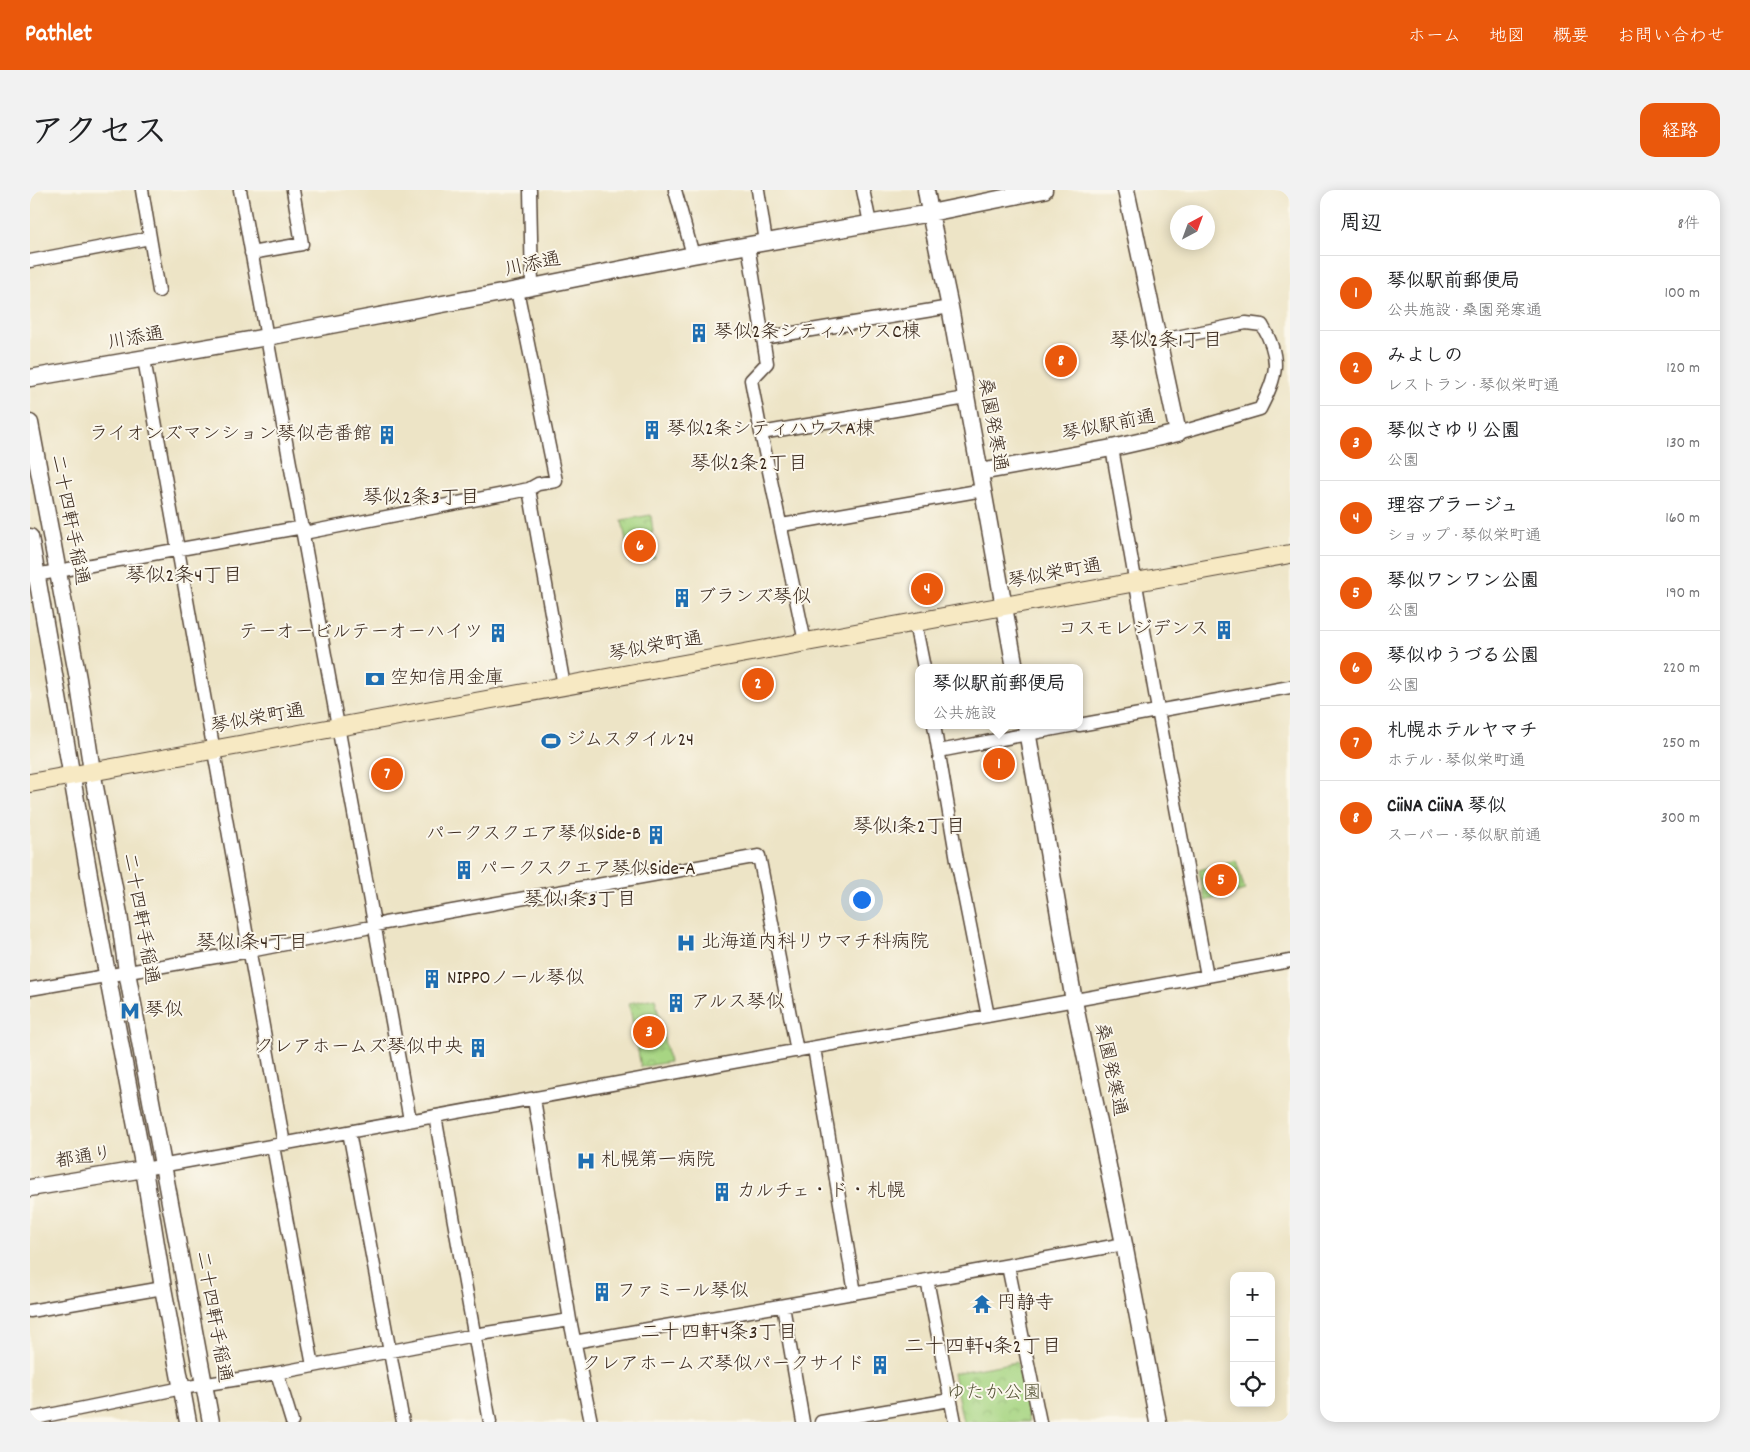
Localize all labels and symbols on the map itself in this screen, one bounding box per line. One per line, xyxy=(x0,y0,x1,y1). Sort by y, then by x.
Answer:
north arrow xyxy=(1170,205,1215,250)
street label: 川添通 xyxy=(502,247,564,285)
place label: 琴似2条シティハウスC棟 xyxy=(714,320,921,347)
street label: 川添通 xyxy=(106,322,166,358)
building icon: 琴似2条シティハウスC棟 xyxy=(688,322,710,344)
district label: 琴似2条1丁目 xyxy=(1109,328,1223,356)
pin: 8 xyxy=(1045,342,1077,380)
street label: 桑園発寒通 xyxy=(969,376,1013,474)
street label: 琴似駅前通 xyxy=(1060,405,1158,449)
place label: 琴似2条シティハウスA棟 xyxy=(667,417,875,444)
building icon: 琴似2条シティハウスA棟 xyxy=(641,419,663,441)
place label: ライオンズマンション琴似壱番館 xyxy=(89,422,372,449)
building icon: ライオンズマンション琴似壱番館 xyxy=(376,424,398,446)
district label: 琴似2条2丁目 xyxy=(690,451,808,479)
street label: 二十四軒手稲通 xyxy=(42,452,94,588)
district label: 琴似2条3丁目 xyxy=(362,485,480,513)
pin: 6 xyxy=(624,527,656,565)
street label: 琴似栄町通 xyxy=(1006,553,1104,597)
district label: 琴似2条4丁目 xyxy=(125,563,243,591)
pin: 4 xyxy=(911,570,943,608)
place label: ブランズ琴似 xyxy=(697,585,811,612)
building icon: ブランズ琴似 xyxy=(671,587,693,609)
place label: コスモレジデンス xyxy=(1058,617,1209,644)
building icon: コスモレジデンス xyxy=(1213,619,1235,641)
place label: テーオービルテーオーハイツ xyxy=(239,620,483,647)
building icon: テーオービルテーオーハイツ xyxy=(487,622,509,644)
street label: 琴似栄町通 xyxy=(607,626,705,670)
pin: 2 xyxy=(742,665,774,703)
place label: 空知信用金庫 xyxy=(390,666,504,693)
bank icon: 空知信用金庫 xyxy=(364,668,386,690)
street label: 琴似栄町通 xyxy=(209,698,307,742)
place label: ジムスタイル24 xyxy=(566,728,694,755)
sports icon: ジムスタイル24 xyxy=(540,730,562,752)
pin: 1 xyxy=(983,745,1015,783)
pin: 7 xyxy=(371,755,403,793)
district label: 琴似1条2丁目 xyxy=(852,814,966,842)
place label: パークスクエア琴似Side-B xyxy=(426,822,641,849)
building icon: パークスクエア琴似Side-B xyxy=(645,824,667,846)
street label: 二十四軒手稲通 xyxy=(114,851,164,987)
place label: パークスクエア琴似Side-A xyxy=(479,857,696,884)
building icon: パークスクエア琴似Side-A xyxy=(453,859,475,881)
pin: 5 xyxy=(1205,861,1237,899)
district label: 琴似1条3丁目 xyxy=(523,887,637,915)
your location xyxy=(849,887,875,913)
district label: 琴似1条4丁目 xyxy=(196,930,308,958)
place label: 北海道内科リウマチ科病院 xyxy=(701,930,929,957)
hospital icon: 北海道内科リウマチ科病院 xyxy=(675,932,697,954)
place label: NIPPOノール琴似 xyxy=(447,966,584,993)
building icon: NIPPOノール琴似 xyxy=(421,968,443,990)
place label: アルス琴似 xyxy=(691,990,785,1017)
building icon: アルス琴似 xyxy=(665,992,687,1014)
place label: 琴似 xyxy=(145,998,183,1025)
metro station icon: 琴似 xyxy=(119,1000,141,1022)
pin: 3 xyxy=(633,1013,665,1051)
street label: 桑園発寒通 xyxy=(1086,1021,1132,1119)
place label: クレアホームズ琴似中央 xyxy=(255,1035,463,1062)
building icon: クレアホームズ琴似中央 xyxy=(467,1037,489,1059)
street label: 都通り xyxy=(54,1141,114,1177)
place label: 札幌第一病院 xyxy=(601,1148,715,1175)
hospital icon: 札幌第一病院 xyxy=(575,1150,597,1172)
place label: カルチェ・ド・札幌 xyxy=(737,1179,905,1206)
building icon: カルチェ・ド・札幌 xyxy=(711,1181,733,1203)
street label: 二十四軒手稲通 xyxy=(187,1249,237,1385)
place label: ファミール琴似 xyxy=(617,1279,748,1306)
building icon: ファミール琴似 xyxy=(591,1281,613,1303)
place label: 円静寺 xyxy=(997,1291,1054,1318)
temple icon: 円静寺 xyxy=(971,1293,993,1315)
district label: 二十四軒4条3丁目 xyxy=(640,1320,798,1348)
district label: 二十四軒4条2丁目 xyxy=(904,1334,1062,1362)
place label: クレアホームズ琴似パークサイド xyxy=(582,1352,865,1379)
building icon: クレアホームズ琴似パークサイド xyxy=(869,1354,891,1376)
park label: ゆたか公園 xyxy=(946,1381,1042,1408)

